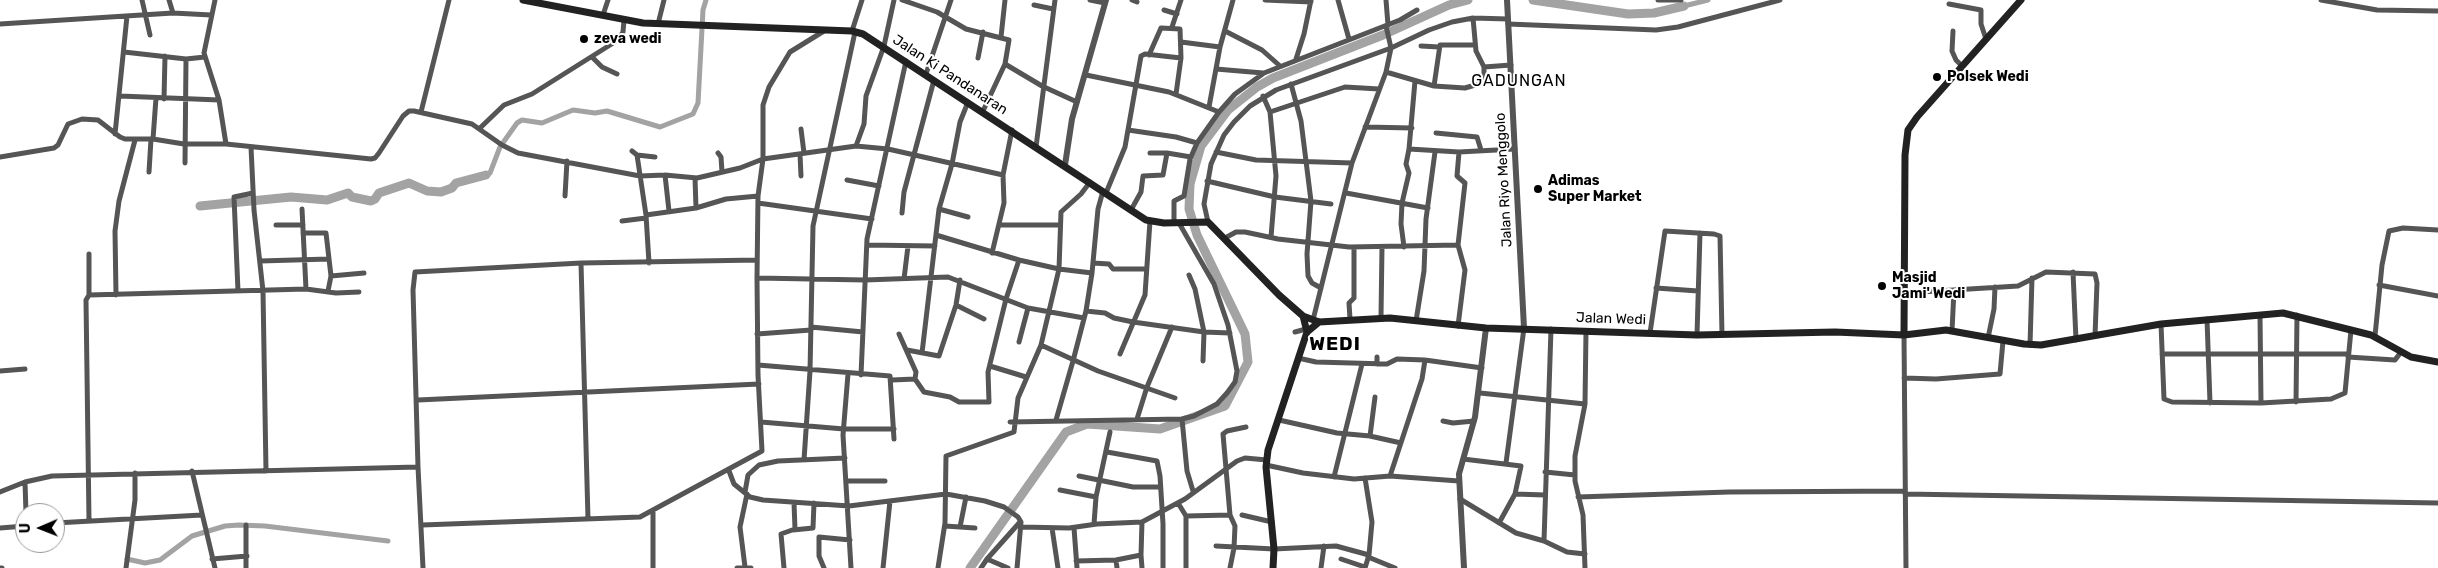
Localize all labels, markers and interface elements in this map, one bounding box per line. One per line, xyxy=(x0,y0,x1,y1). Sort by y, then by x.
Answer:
place label: zeva wedi xyxy=(594,31,662,47)
street label: Jalan Ki Pandanaran xyxy=(889,32,1011,118)
marker: zeva wedi xyxy=(578,33,590,45)
place label: Polsek Wedi xyxy=(1947,69,2029,85)
district label: GADUNGAN xyxy=(1470,71,1568,91)
marker: Polsek Wedi xyxy=(1931,71,1943,83)
street label: Jalan Riyo Menggolo xyxy=(1492,112,1516,248)
place label: Adimas Super Market xyxy=(1548,173,1642,206)
marker: Adimas Super Market xyxy=(1532,183,1544,195)
place label: Masjid Jami' Wedi xyxy=(1892,270,1965,302)
marker: Masjid Jami' Wedi xyxy=(1876,280,1888,292)
street label: Jalan Wedi xyxy=(1576,309,1646,329)
district label: WEDI xyxy=(1309,334,1361,356)
north arrow xyxy=(15,503,65,553)
text: U xyxy=(17,523,34,533)

